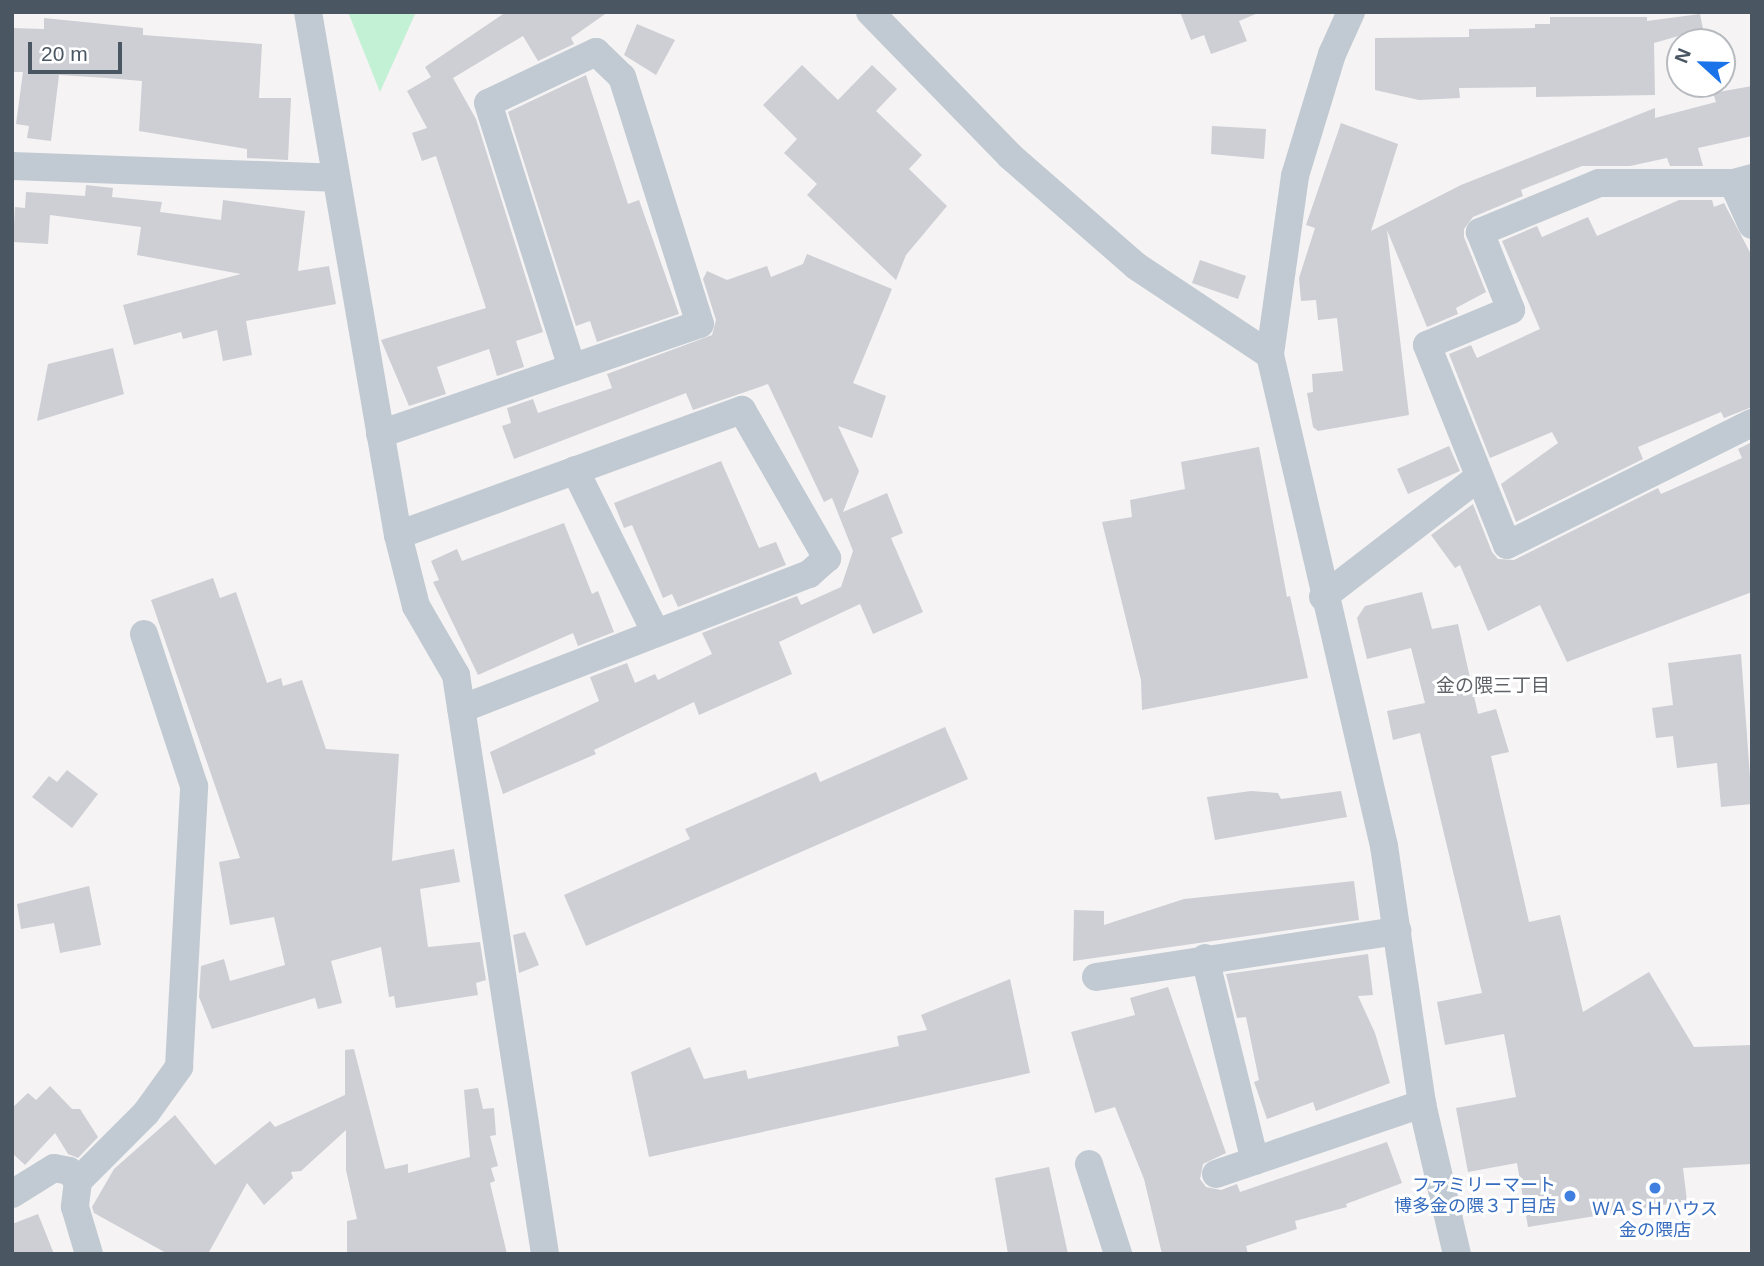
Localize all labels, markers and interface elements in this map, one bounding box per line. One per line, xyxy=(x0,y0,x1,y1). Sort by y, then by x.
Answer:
scale bar xyxy=(32,28,126,72)
north arrow xyxy=(1666,28,1736,98)
text: 20 m xyxy=(41,42,88,65)
text: N xyxy=(1671,45,1695,66)
district label: 金の隈三丁目 xyxy=(1436,675,1550,697)
place label: ファミリーマート 博多金の隈３丁目店 xyxy=(1394,1175,1556,1218)
marker: ＷＡＳＨハウス 金の隈店 xyxy=(1647,1180,1663,1196)
marker: ファミリーマート 博多金の隈３丁目店 xyxy=(1562,1188,1578,1204)
place label: ＷＡＳＨハウス 金の隈店 xyxy=(1592,1199,1718,1242)

